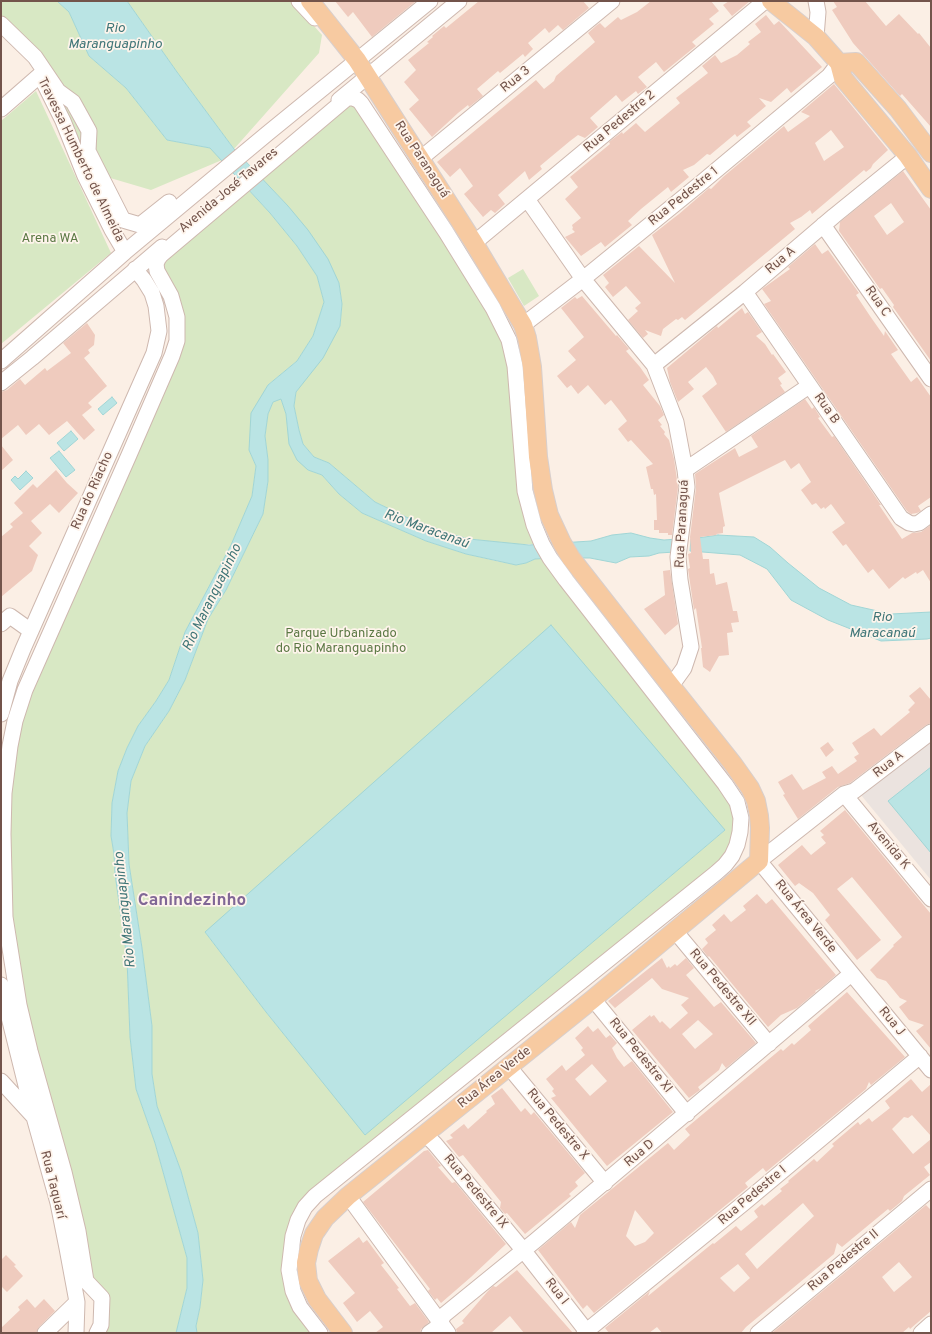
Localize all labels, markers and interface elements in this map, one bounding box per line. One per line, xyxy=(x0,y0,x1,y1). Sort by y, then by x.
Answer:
water label: Rio Maranguapinho xyxy=(68,21,162,54)
street label: Rua 3 xyxy=(498,63,534,97)
street label: Travessa Humberto de Almeida xyxy=(33,75,127,245)
street label: Rua Pedestre 2 xyxy=(581,88,659,156)
street label: Rua Paranaguá xyxy=(390,119,452,201)
street label: Avenida José Tavares xyxy=(176,145,282,237)
street label: Rua Pedestre 1 xyxy=(646,164,722,230)
park label: Arena WA xyxy=(21,231,79,247)
street label: Rua A xyxy=(763,244,799,278)
street label: Rua C xyxy=(861,284,893,320)
street label: Rua B xyxy=(810,390,842,428)
street label: Rua do Riacho xyxy=(69,450,117,532)
street label: Rua Paranaguá xyxy=(673,479,693,569)
water label: Rio Maracanaú xyxy=(381,507,471,553)
water label: Rio Maranguapinho xyxy=(180,542,246,654)
water label: Rio Maracanaú xyxy=(849,610,915,642)
park label: Parque Urbanizado do Rio Maranguapinho xyxy=(276,626,406,657)
street label: Rua A xyxy=(871,748,907,782)
street label: Avenida K xyxy=(863,819,913,873)
water label: Rio Maranguapinho xyxy=(112,851,140,969)
street label: Rua Área Verde xyxy=(771,877,839,957)
district label: Canindezinho xyxy=(138,892,246,912)
street label: Rua Pedestre XII xyxy=(685,946,759,1030)
street label: Rua J xyxy=(874,1004,908,1040)
street label: Rua Pedestre XI xyxy=(605,1015,675,1097)
street label: Rua Área Verde xyxy=(455,1044,535,1112)
street label: Rua Pedestre X xyxy=(523,1086,591,1164)
street label: Rua D xyxy=(622,1137,658,1171)
street label: Rua Taquarí xyxy=(36,1149,68,1221)
street label: Rua Pedestre IX xyxy=(439,1152,511,1232)
street label: Rua Pedestre I xyxy=(716,1163,790,1229)
street label: Rua Pedestre II xyxy=(805,1227,883,1295)
street label: Rua I xyxy=(541,1276,571,1308)

